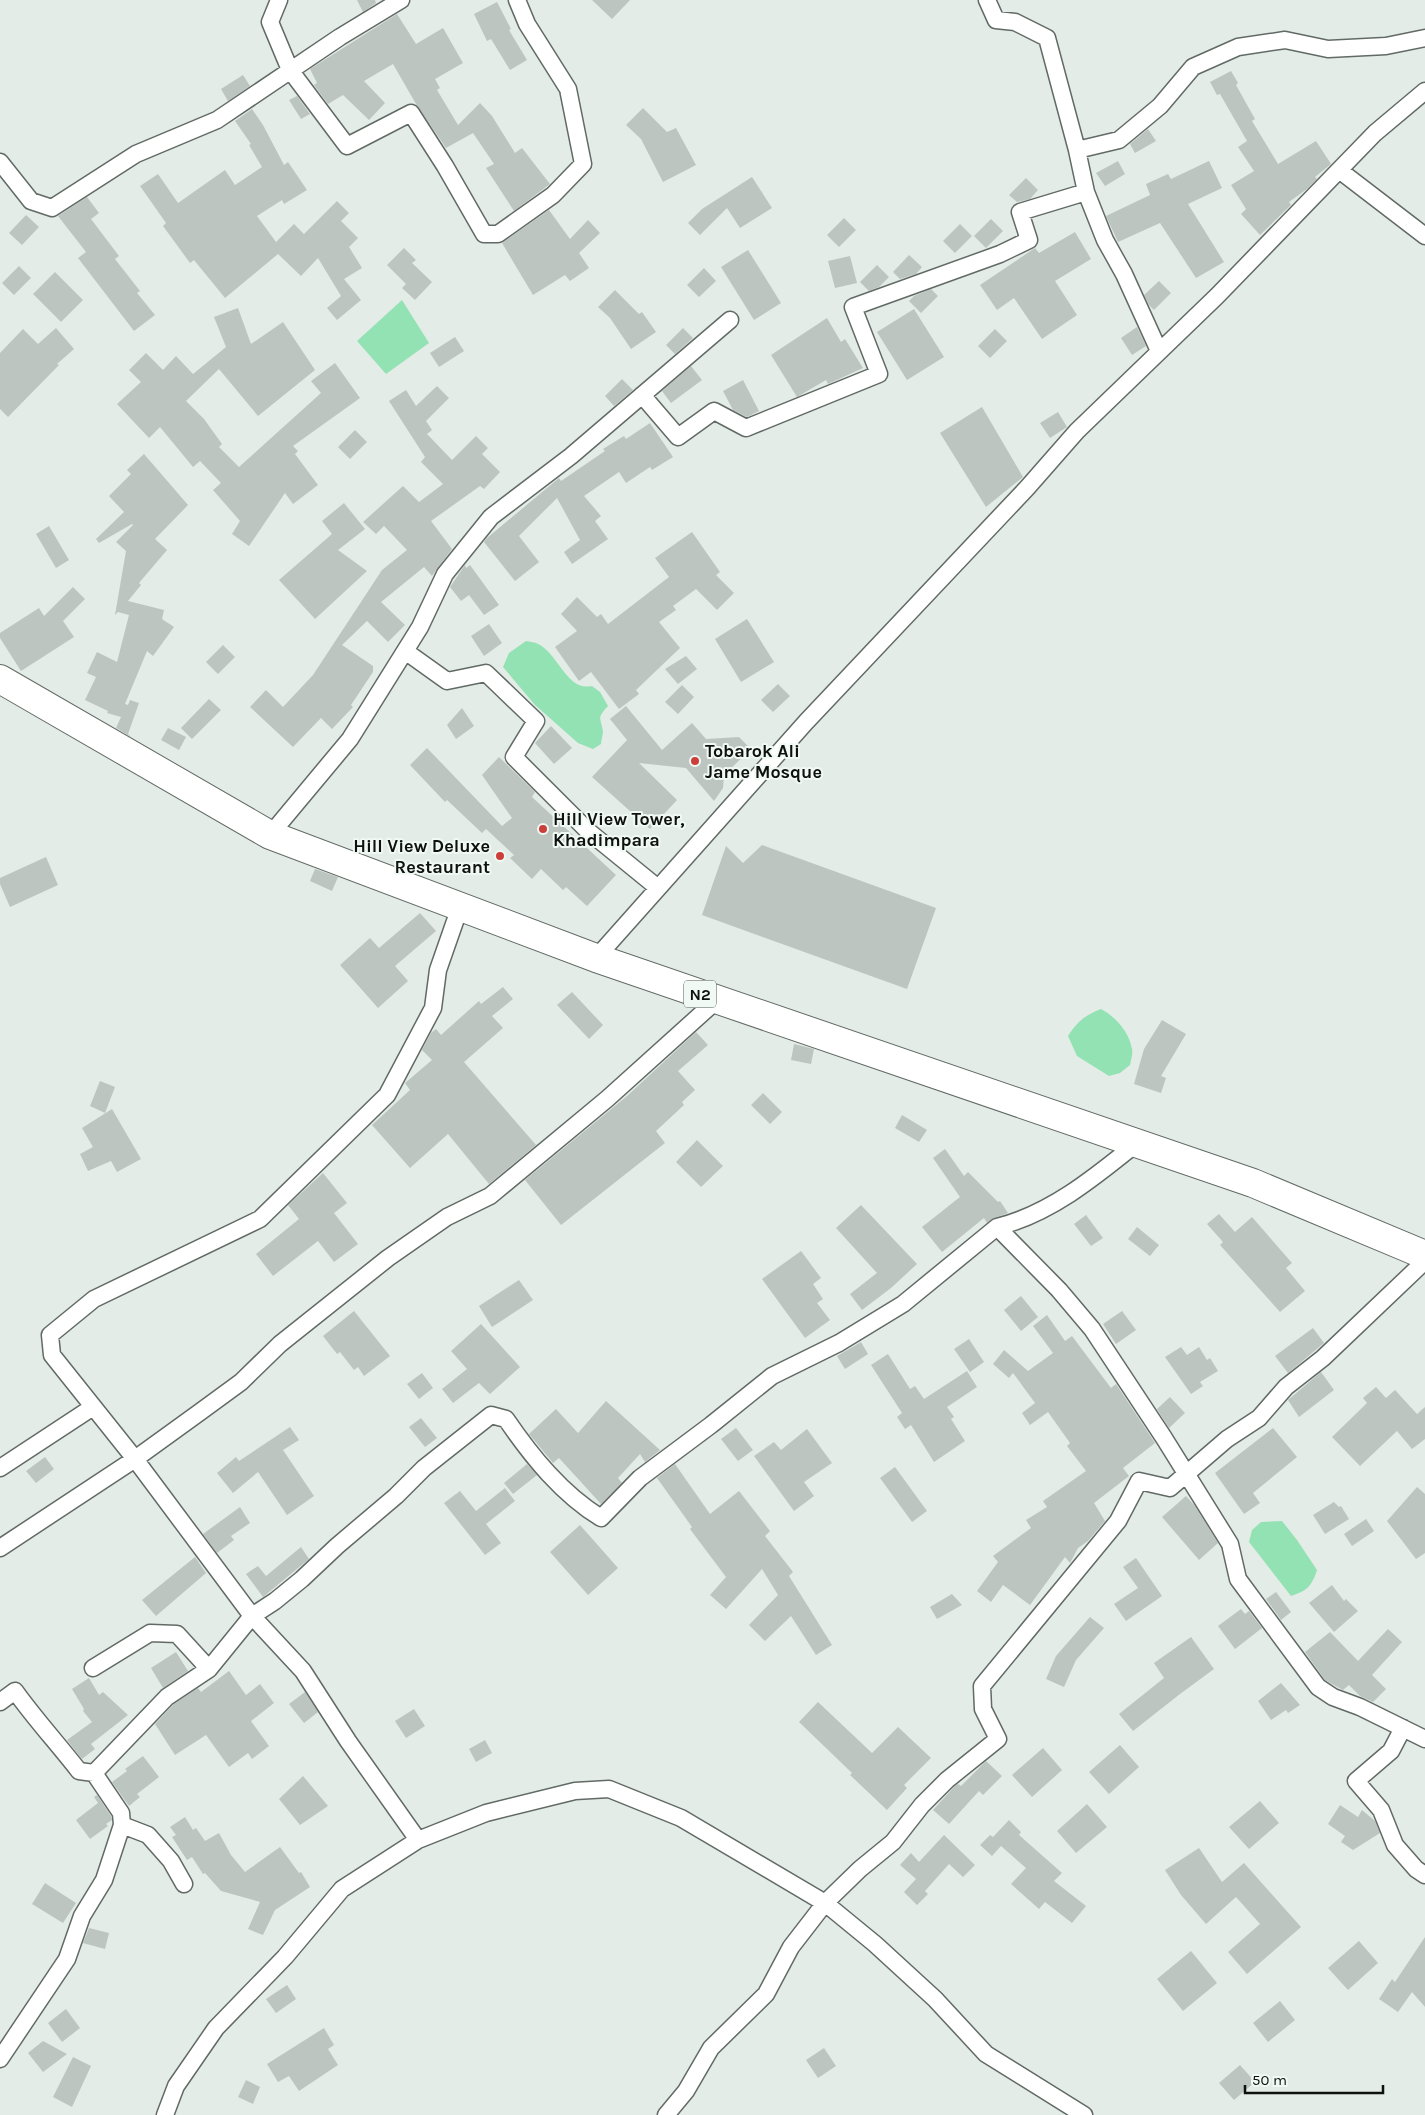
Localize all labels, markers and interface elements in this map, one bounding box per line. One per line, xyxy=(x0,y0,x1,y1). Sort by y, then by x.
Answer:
place label: Tobarok Ali Jame Mosque xyxy=(705,740,822,783)
marker: Tobarok Ali Jame Mosque xyxy=(689,755,701,767)
place label: Hill View Tower, Khadimpara xyxy=(553,808,685,851)
marker: Hill View Tower, Khadimpara xyxy=(537,823,549,835)
place label: Hill View Deluxe Restaurant xyxy=(353,835,490,878)
marker: Hill View Deluxe Restaurant xyxy=(494,850,506,862)
road number: N2 xyxy=(684,981,716,1008)
scale bar xyxy=(1245,2062,1382,2094)
text: 50 m xyxy=(1252,2071,1287,2089)

